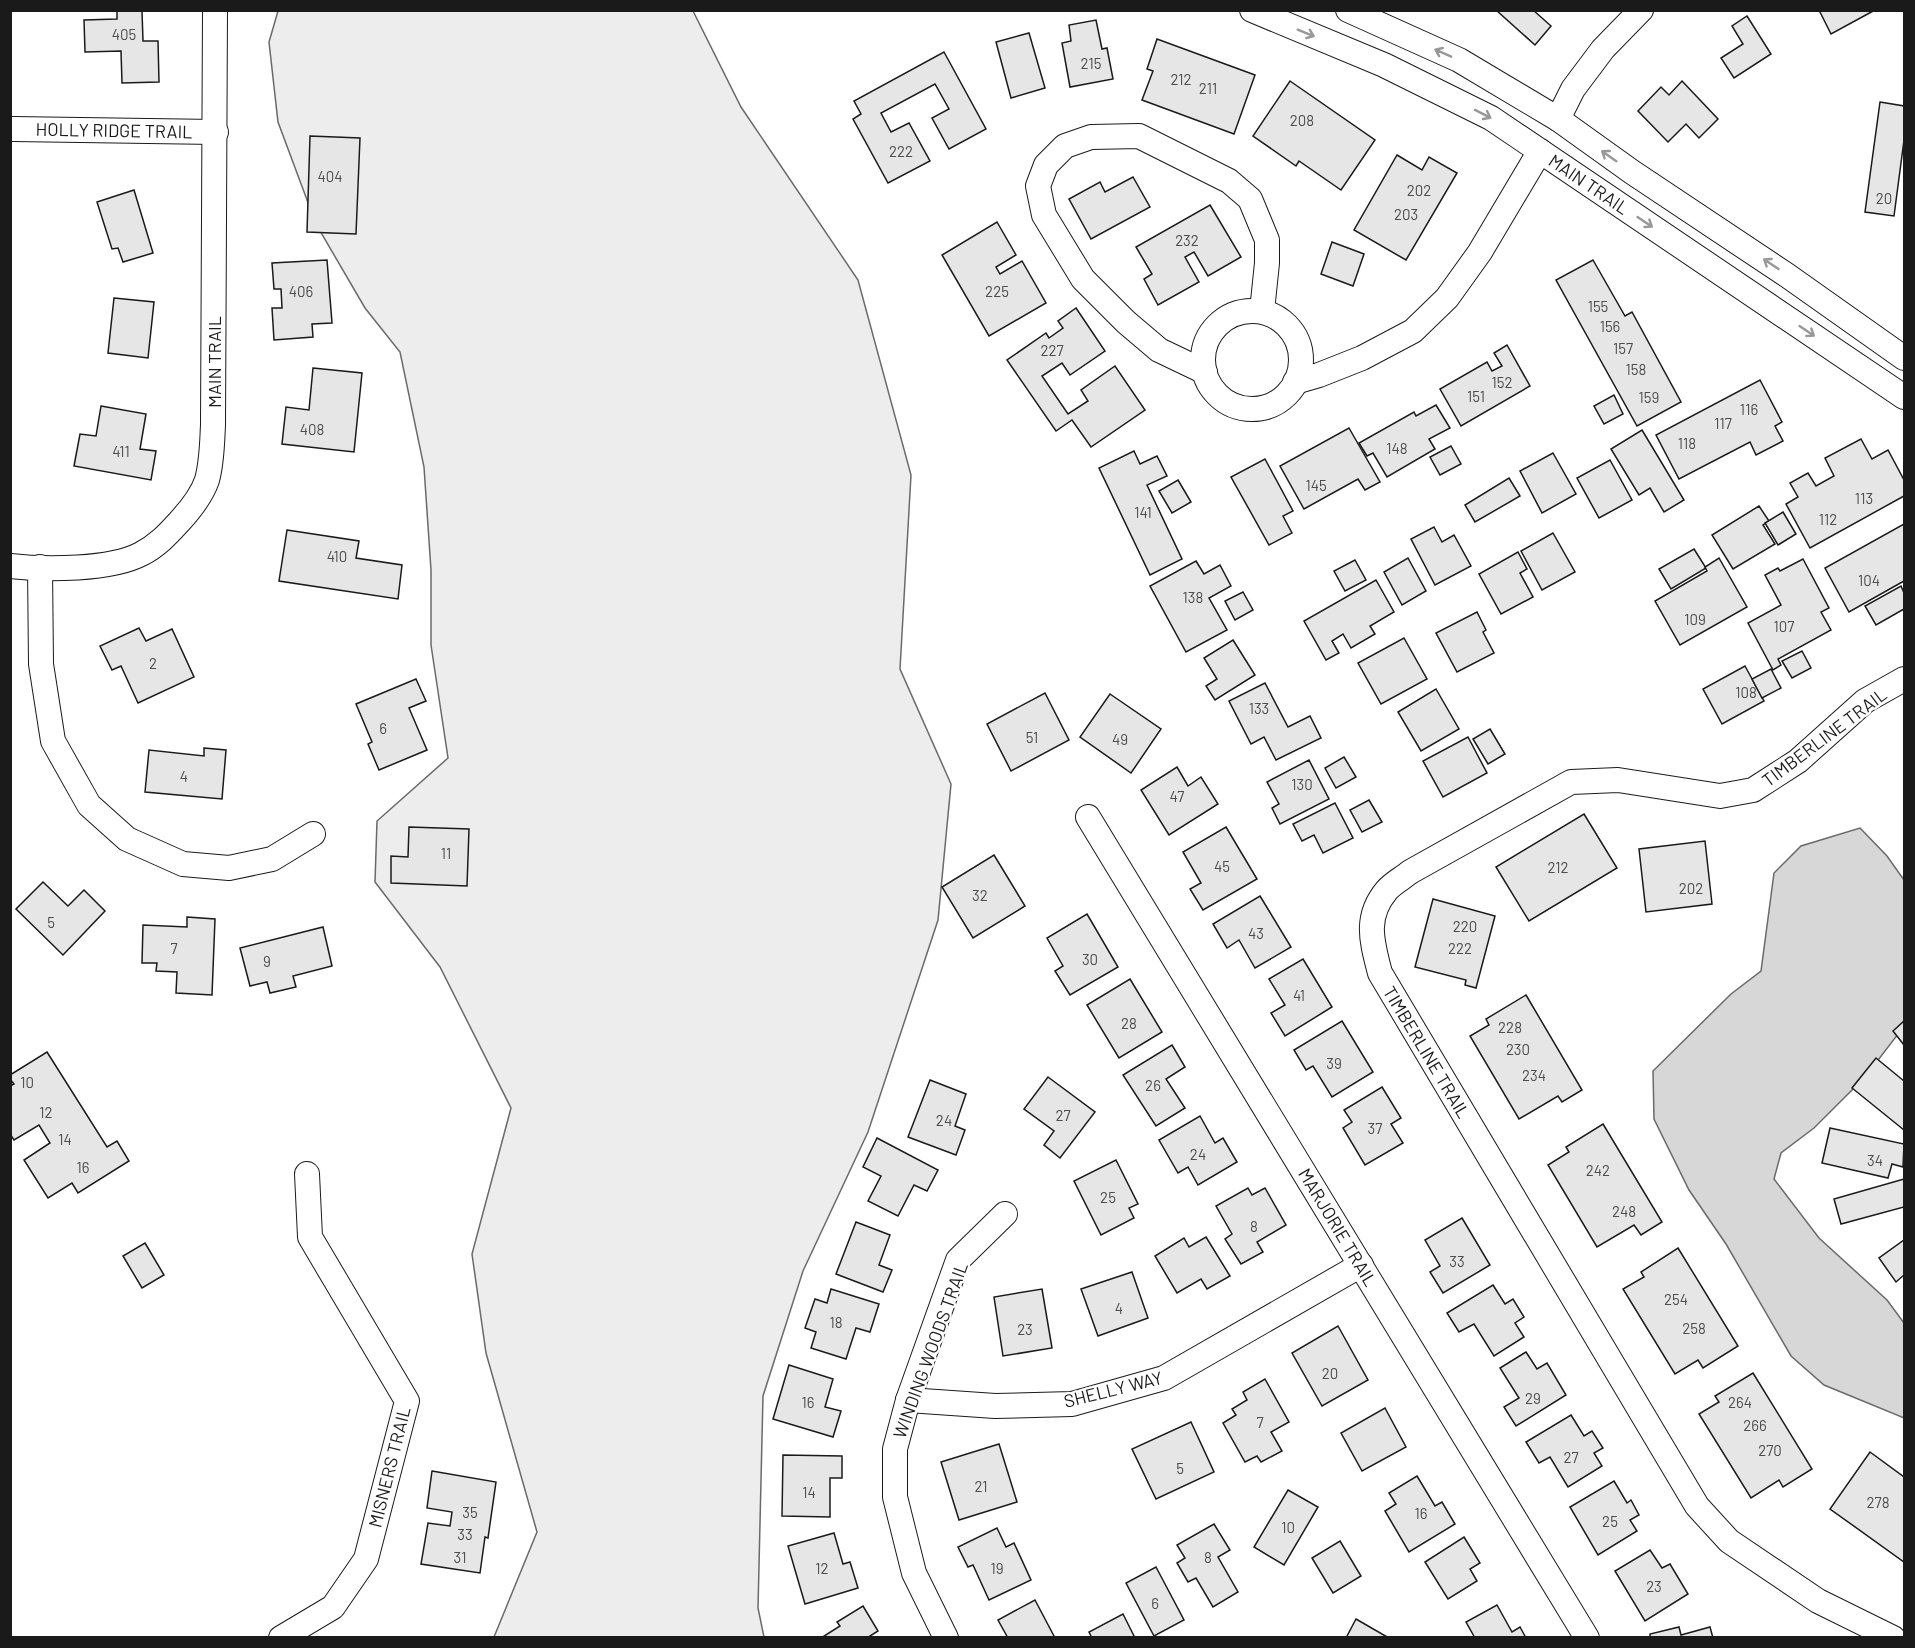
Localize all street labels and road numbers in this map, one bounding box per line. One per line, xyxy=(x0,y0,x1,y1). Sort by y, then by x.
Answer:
street label: HOLLY RIDGE TRAIL xyxy=(35,118,193,142)
street label: MAIN TRAIL xyxy=(1545,149,1633,219)
street label: MAIN TRAIL xyxy=(203,316,225,408)
street label: TIMBERLINE TRAIL xyxy=(1757,683,1891,791)
street label: TIMBERLINE TRAIL xyxy=(1379,982,1475,1122)
street label: MARJORIE TRAIL xyxy=(1294,1164,1382,1290)
street label: WINDING WOODS TRAIL xyxy=(888,1259,972,1441)
street label: SHELLY WAY xyxy=(1061,1366,1165,1412)
street label: MISNERS TRAIL xyxy=(363,1404,415,1530)

